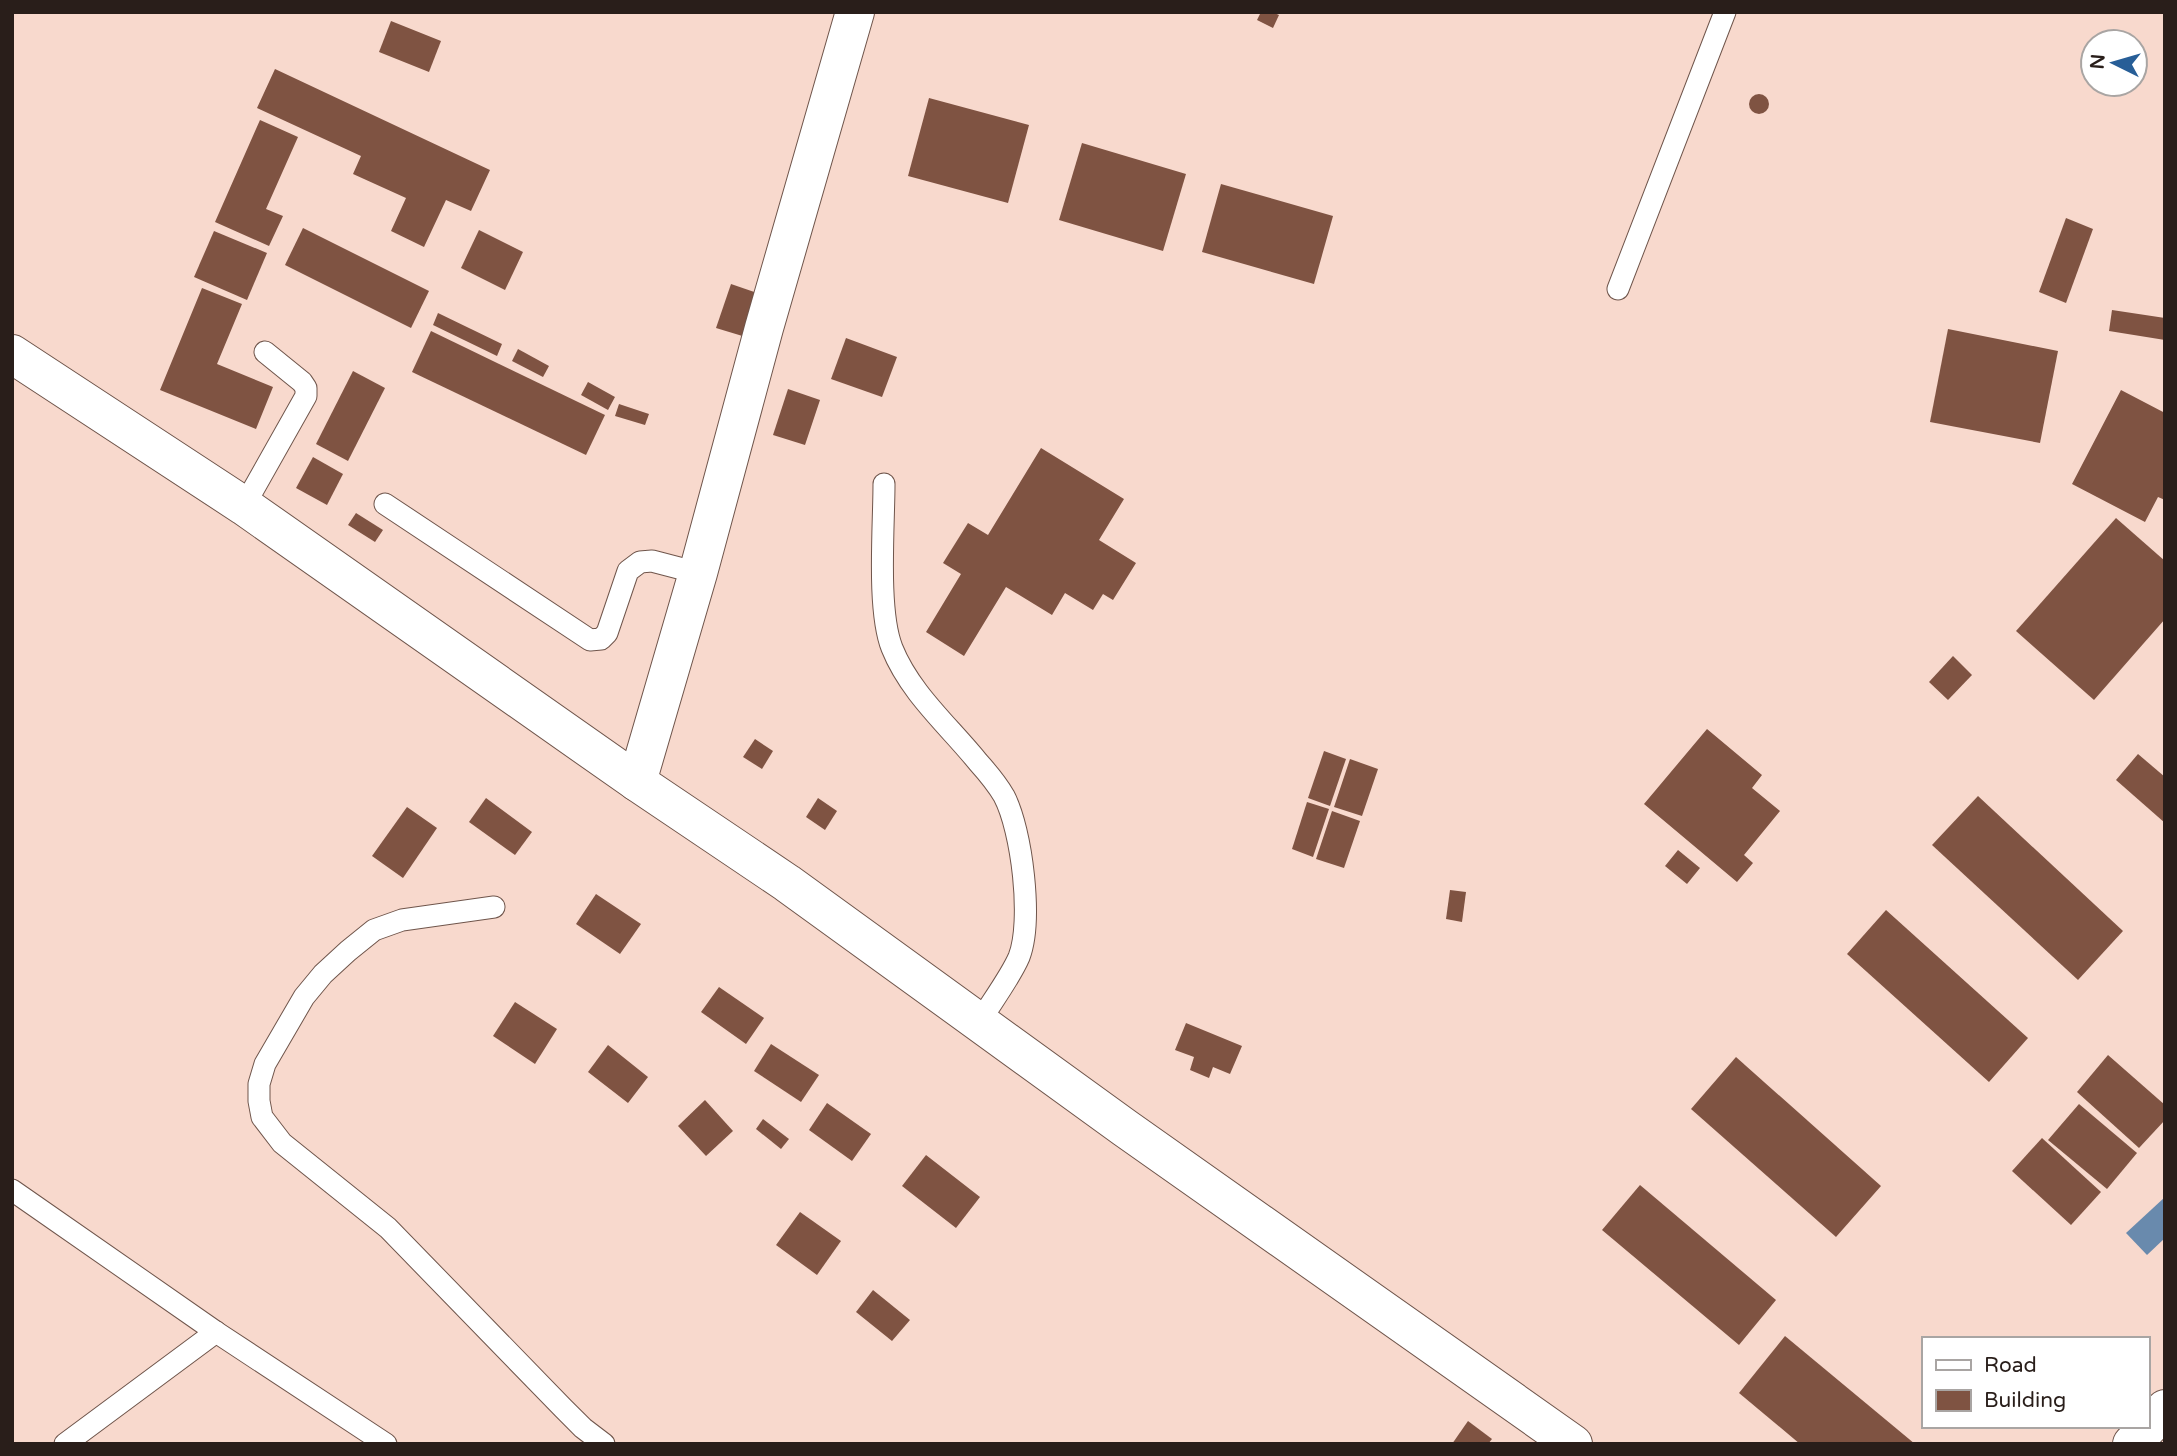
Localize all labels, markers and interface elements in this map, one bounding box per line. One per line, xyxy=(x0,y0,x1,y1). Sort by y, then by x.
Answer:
north arrow xyxy=(2079,28,2149,98)
text: N xyxy=(2086,53,2110,70)
legend xyxy=(1922,1337,2149,1428)
text: Road xyxy=(1984,1353,2037,1378)
text: Building xyxy=(1984,1388,2066,1413)

